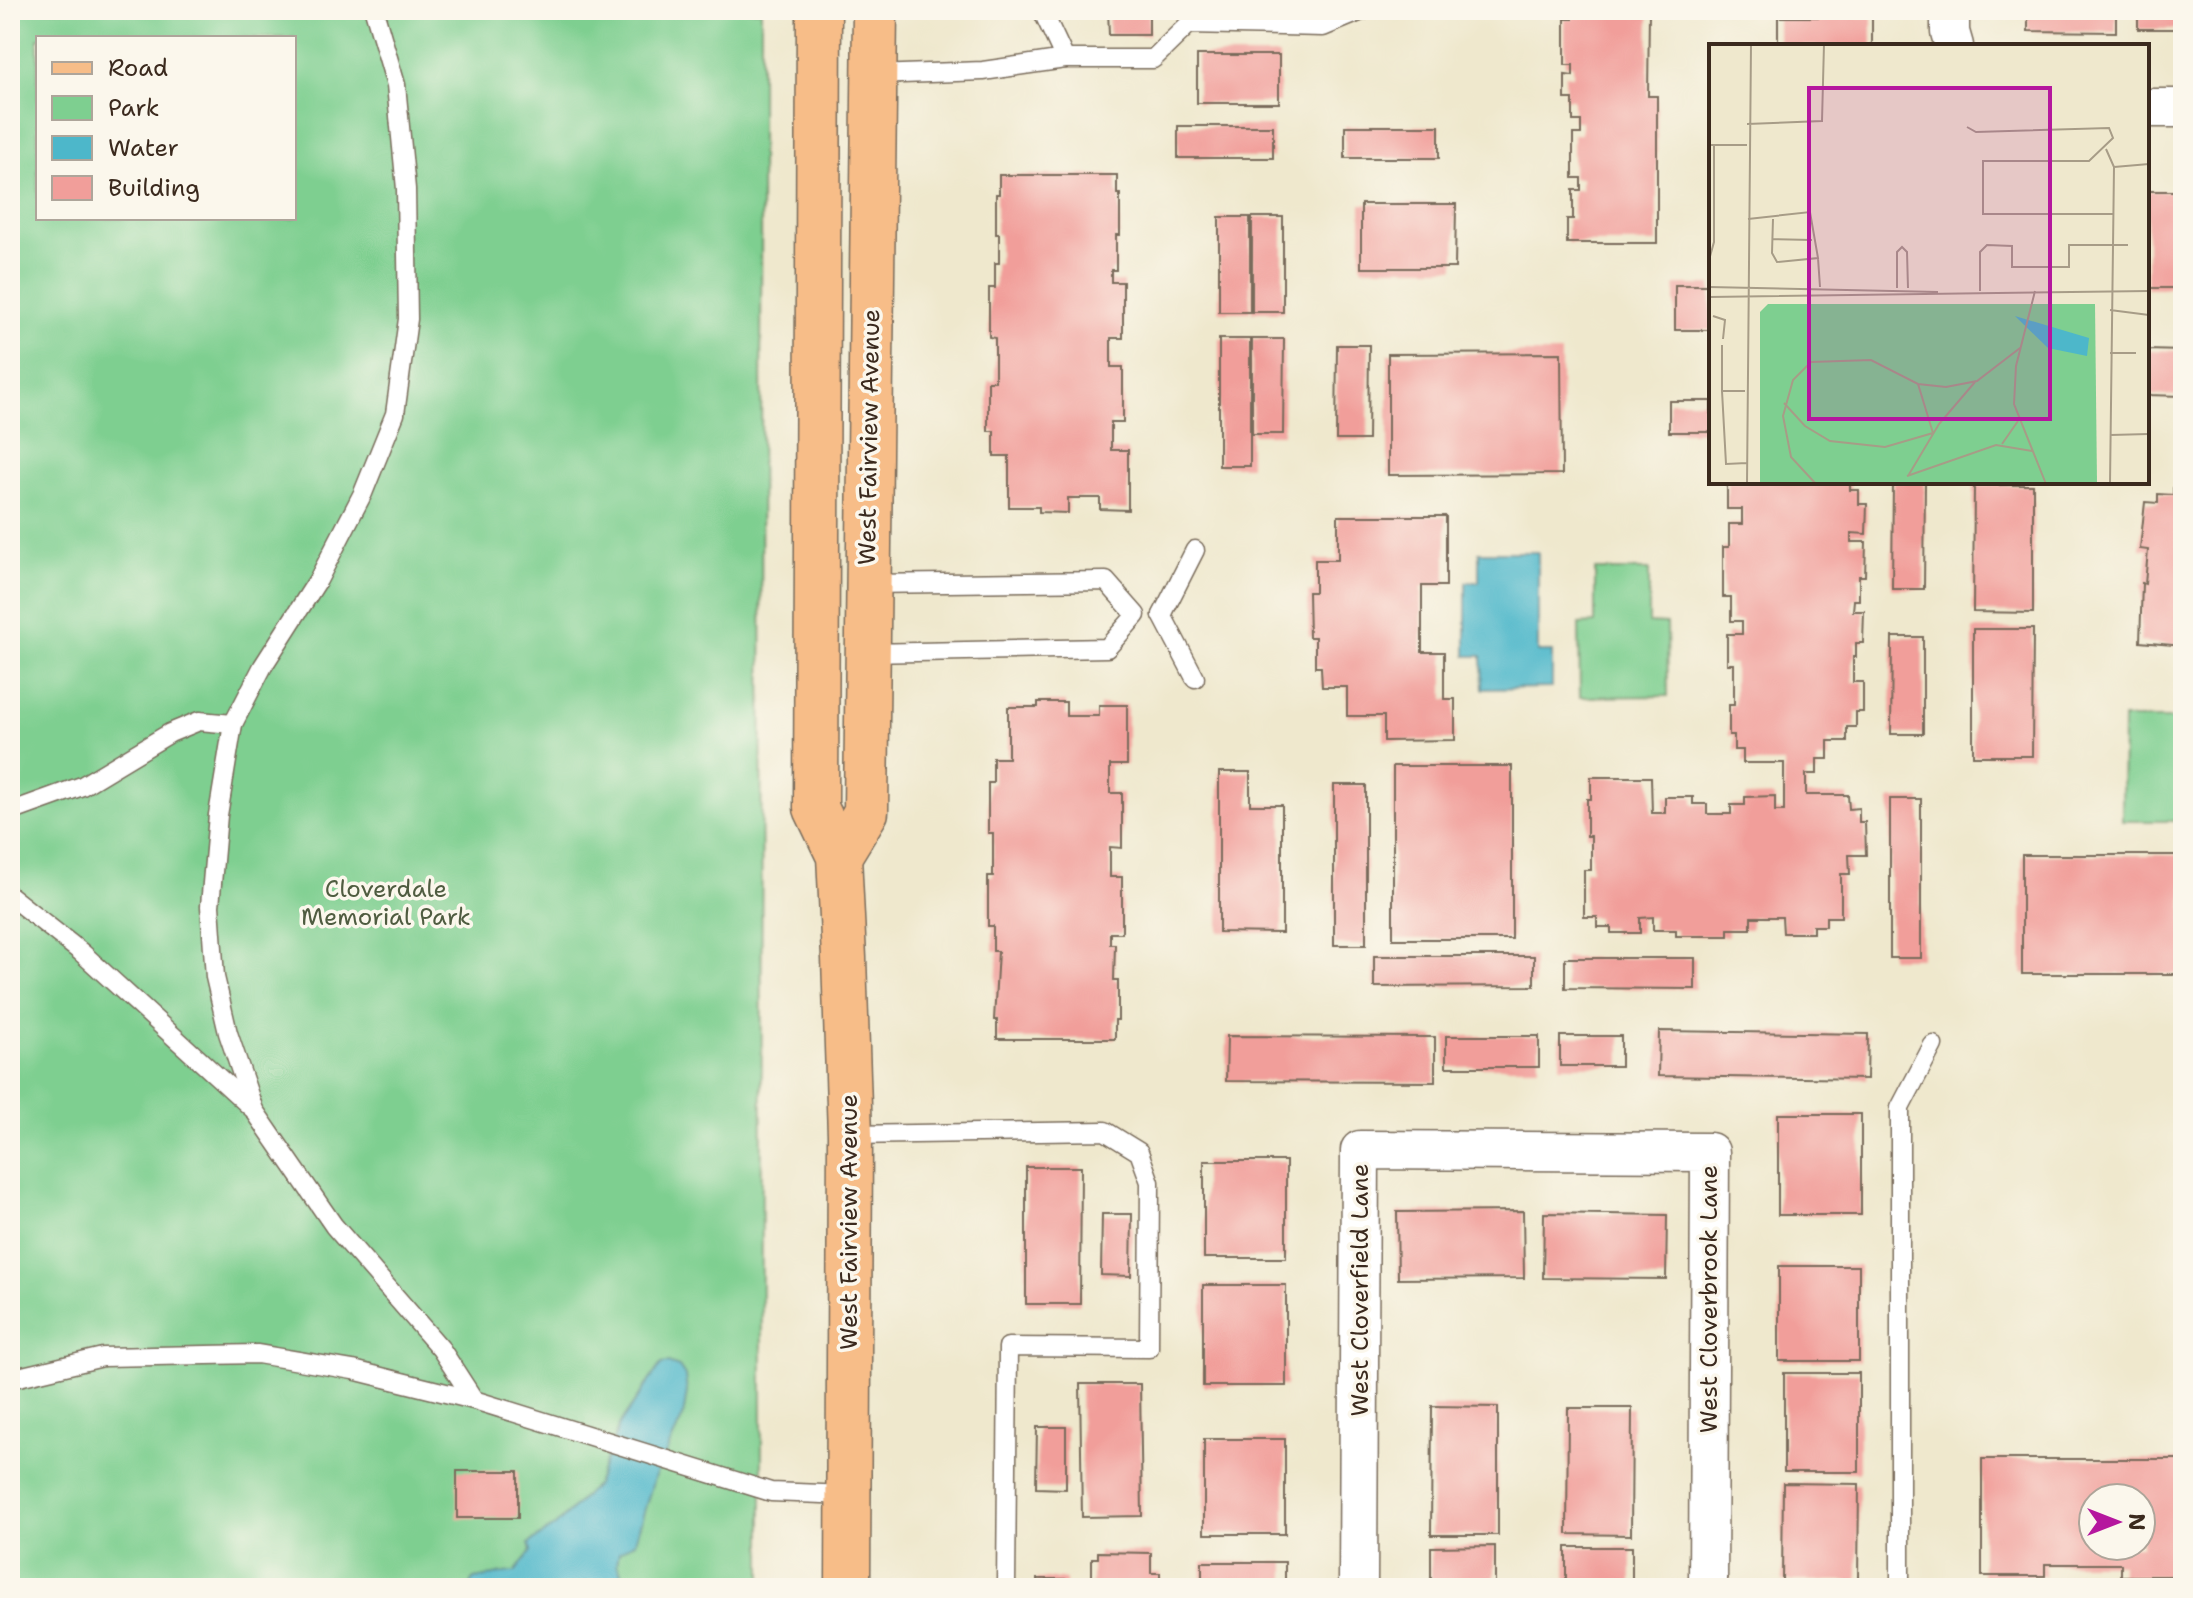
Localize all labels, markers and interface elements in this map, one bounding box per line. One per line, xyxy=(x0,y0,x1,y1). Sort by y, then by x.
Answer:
legend xyxy=(36,36,296,220)
inset map xyxy=(1709,44,2149,484)
text: Road xyxy=(108,52,168,84)
text: Park xyxy=(108,92,160,124)
text: Water xyxy=(108,132,179,164)
text: Building xyxy=(108,172,200,204)
street label: West Fairview Avenue xyxy=(851,309,887,565)
park label: Cloverdale Memorial Park xyxy=(301,873,471,933)
street label: West Fairview Avenue xyxy=(833,1094,865,1350)
street label: West Cloverfield Lane xyxy=(1344,1164,1376,1416)
street label: West Cloverbrook Lane xyxy=(1693,1165,1725,1433)
north arrow xyxy=(2077,1482,2157,1562)
text: N xyxy=(2122,1513,2151,1531)

